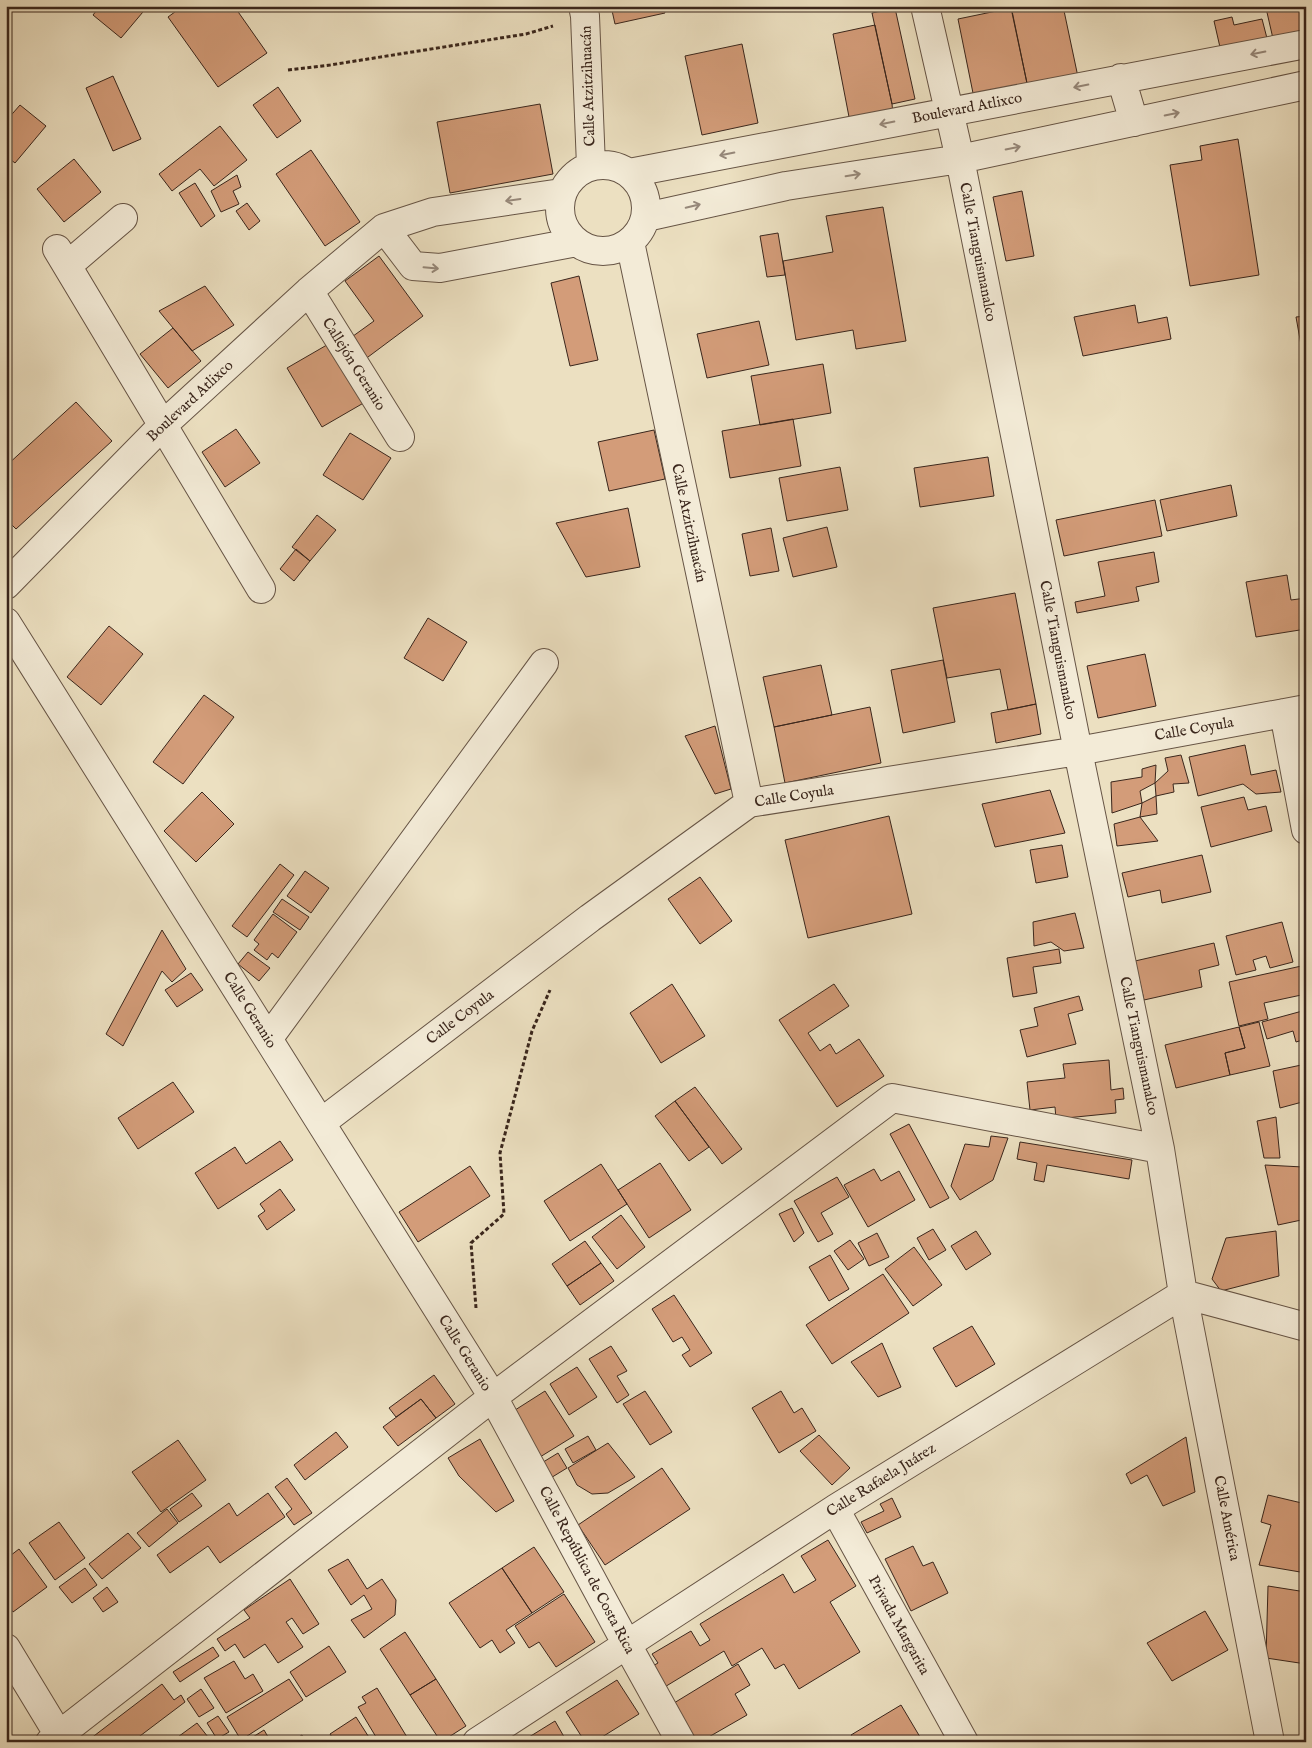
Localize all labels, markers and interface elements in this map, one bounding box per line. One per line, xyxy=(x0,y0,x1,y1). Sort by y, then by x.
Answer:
street label: Calle Atzitzihuacán xyxy=(576,25,600,147)
one-way arrow xyxy=(1250,48,1266,58)
one-way arrow xyxy=(1073,82,1089,91)
street label: Boulevard Atlixco xyxy=(910,88,1024,128)
one-way arrow xyxy=(1163,109,1179,118)
one-way arrow xyxy=(879,119,895,128)
one-way arrow xyxy=(1004,143,1020,152)
one-way arrow xyxy=(720,150,736,159)
one-way arrow xyxy=(844,170,860,180)
street label: Calle Tianguismanalco xyxy=(955,181,1001,323)
one-way arrow xyxy=(506,195,522,205)
one-way arrow xyxy=(685,201,701,210)
one-way arrow xyxy=(423,263,439,272)
street label: Callejón Geranio xyxy=(318,314,390,414)
street label: Boulevard Atlixco xyxy=(143,356,237,446)
street label: Calle Atzitzihuacán xyxy=(667,462,711,584)
street label: Calle Tianguismanalco xyxy=(1035,579,1081,721)
street label: Calle Coyula xyxy=(1153,713,1236,745)
street label: Calle Coyula xyxy=(753,780,835,812)
street label: Calle Geranio xyxy=(219,968,281,1052)
street label: Calle Tianguismanalco xyxy=(1115,975,1163,1117)
street label: Calle Coyula xyxy=(422,985,498,1049)
street label: Calle Geranio xyxy=(434,1311,496,1395)
street label: Calle Rafaela Juárez xyxy=(823,1439,939,1521)
street label: Calle América xyxy=(1209,1474,1245,1563)
street label: Calle República de Costa Rica xyxy=(535,1483,640,1658)
street label: Privada Margarita xyxy=(864,1572,934,1678)

